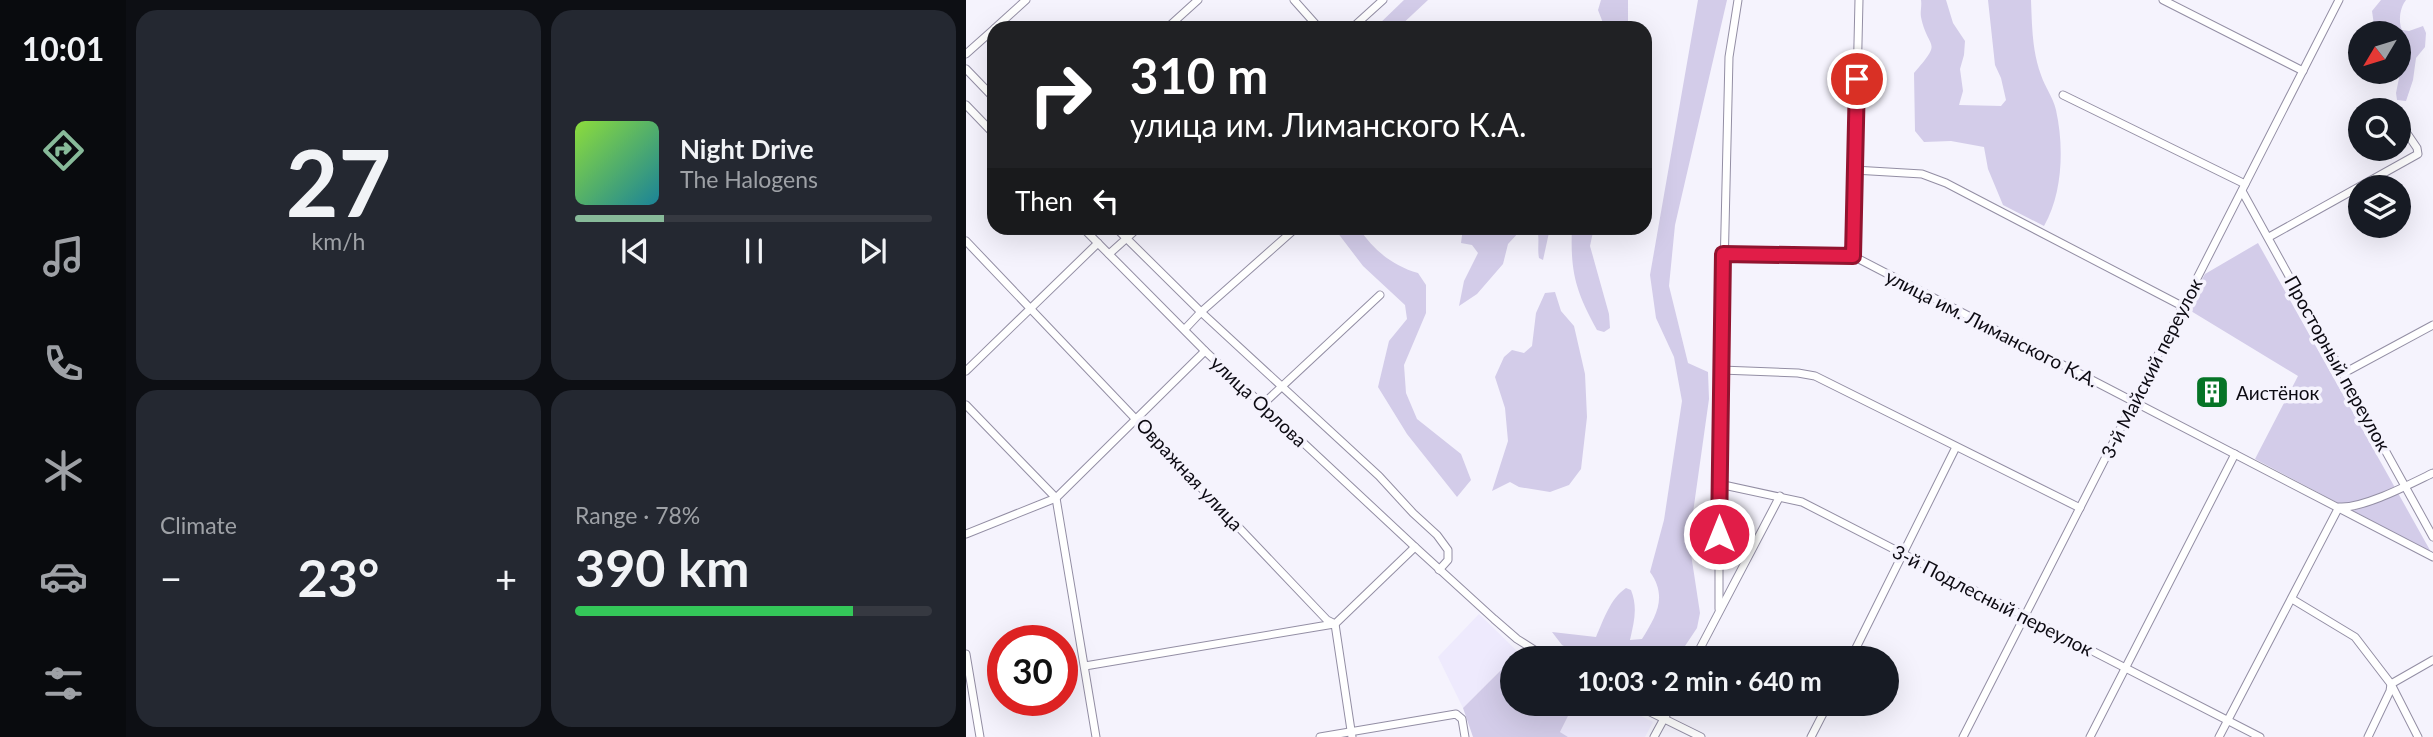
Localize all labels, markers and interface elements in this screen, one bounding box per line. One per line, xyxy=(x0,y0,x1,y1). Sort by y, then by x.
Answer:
north arrow xyxy=(2348,21,2412,84)
map controls xyxy=(2348,21,2411,238)
text: 10:01 xyxy=(22,29,104,68)
text: 310 m xyxy=(1130,46,1268,104)
icon: right xyxy=(1015,49,1106,140)
pin xyxy=(1827,49,1887,109)
icon: arrive xyxy=(1838,60,1876,98)
button: search xyxy=(2348,98,2411,161)
text: улица им. Лиманского К.А. xyxy=(1130,105,1527,144)
icon: directions xyxy=(39,126,88,175)
text: 27 xyxy=(286,127,391,236)
text: Night Drive xyxy=(680,133,814,165)
text: The Halogens xyxy=(680,165,818,193)
button: layers xyxy=(2348,175,2411,238)
icon: left xyxy=(1087,182,1125,220)
text: Then xyxy=(1015,185,1073,217)
text: km/h xyxy=(312,227,365,255)
icon: music xyxy=(39,232,88,281)
icon: previous xyxy=(616,232,654,270)
icon: pause xyxy=(735,232,773,270)
icon: next xyxy=(854,232,892,270)
street label: улица им. Лиманского К.А. xyxy=(1882,264,2102,392)
street label: Просторный переулок xyxy=(2280,271,2396,455)
street label: 3-й Майский переулок xyxy=(2096,274,2207,462)
icon: phone xyxy=(39,339,88,388)
street label: улица Орлова xyxy=(1206,351,1312,451)
building icon: Аистёнок xyxy=(2193,373,2231,411)
place label: Аистёнок xyxy=(2236,381,2320,404)
street label: Овражная улица xyxy=(1132,413,1248,535)
icon: climate xyxy=(39,446,88,495)
position arrow xyxy=(1682,497,1756,571)
text: Range · 78% xyxy=(575,501,700,529)
text: Climate xyxy=(160,511,237,539)
text: 390 km xyxy=(575,536,749,598)
street label: 3-й Подлесный переулок xyxy=(1889,539,2097,661)
text: 23° xyxy=(298,546,379,608)
icon: car xyxy=(39,552,88,601)
text: − xyxy=(160,555,182,601)
text: + xyxy=(495,555,517,601)
speed limit sign: 30 xyxy=(987,625,1078,716)
icon: filters xyxy=(39,659,88,708)
text: 10:03 · 2 min · 640 m xyxy=(1577,665,1822,697)

